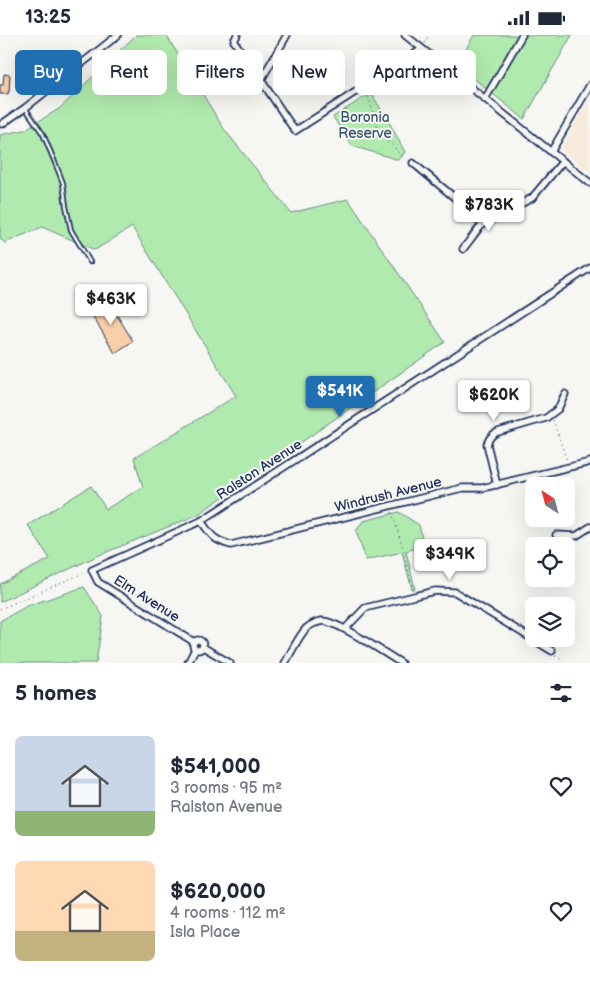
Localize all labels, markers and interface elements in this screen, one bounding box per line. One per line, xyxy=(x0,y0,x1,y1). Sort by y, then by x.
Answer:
text: 13:25 xyxy=(25,6,71,29)
chip: Buy xyxy=(15,50,82,95)
chip: Rent xyxy=(92,50,167,95)
chip: Filters xyxy=(177,50,263,95)
chip: New xyxy=(273,50,345,95)
chip: Apartment xyxy=(355,50,476,95)
park label: Boronia Reserve xyxy=(338,109,392,142)
pin: $783K xyxy=(454,189,524,232)
text: $783K xyxy=(464,196,514,215)
pin: $463K xyxy=(76,283,146,326)
text: $463K xyxy=(86,290,136,309)
pin: $541K xyxy=(305,375,375,418)
pin: $620K xyxy=(459,379,529,422)
text: $541K xyxy=(317,382,363,401)
text: $620K xyxy=(469,386,519,405)
street label: Ralston Avenue xyxy=(213,435,305,503)
street label: Windrush Avenue xyxy=(333,473,443,516)
north arrow xyxy=(525,477,575,527)
map controls xyxy=(525,477,575,647)
button: locate xyxy=(525,537,575,587)
pin: $349K xyxy=(415,539,485,581)
text: $349K xyxy=(425,545,475,564)
street label: Elm Avenue xyxy=(111,571,183,625)
button: layers xyxy=(525,597,575,647)
icon: filters xyxy=(547,679,575,707)
text: 5 homes xyxy=(15,681,97,706)
text: $541,000 xyxy=(170,754,261,779)
icon: home xyxy=(55,756,115,816)
icon: heart xyxy=(547,772,575,800)
text: 3 rooms · 95 m² xyxy=(170,779,282,798)
text: Ralston Avenue xyxy=(170,798,282,817)
text: $620,000 xyxy=(170,879,266,904)
icon: home xyxy=(55,881,115,941)
icon: heart xyxy=(547,897,575,925)
text: 4 rooms · 112 m² xyxy=(170,904,286,923)
text: Isla Place xyxy=(170,923,240,942)

